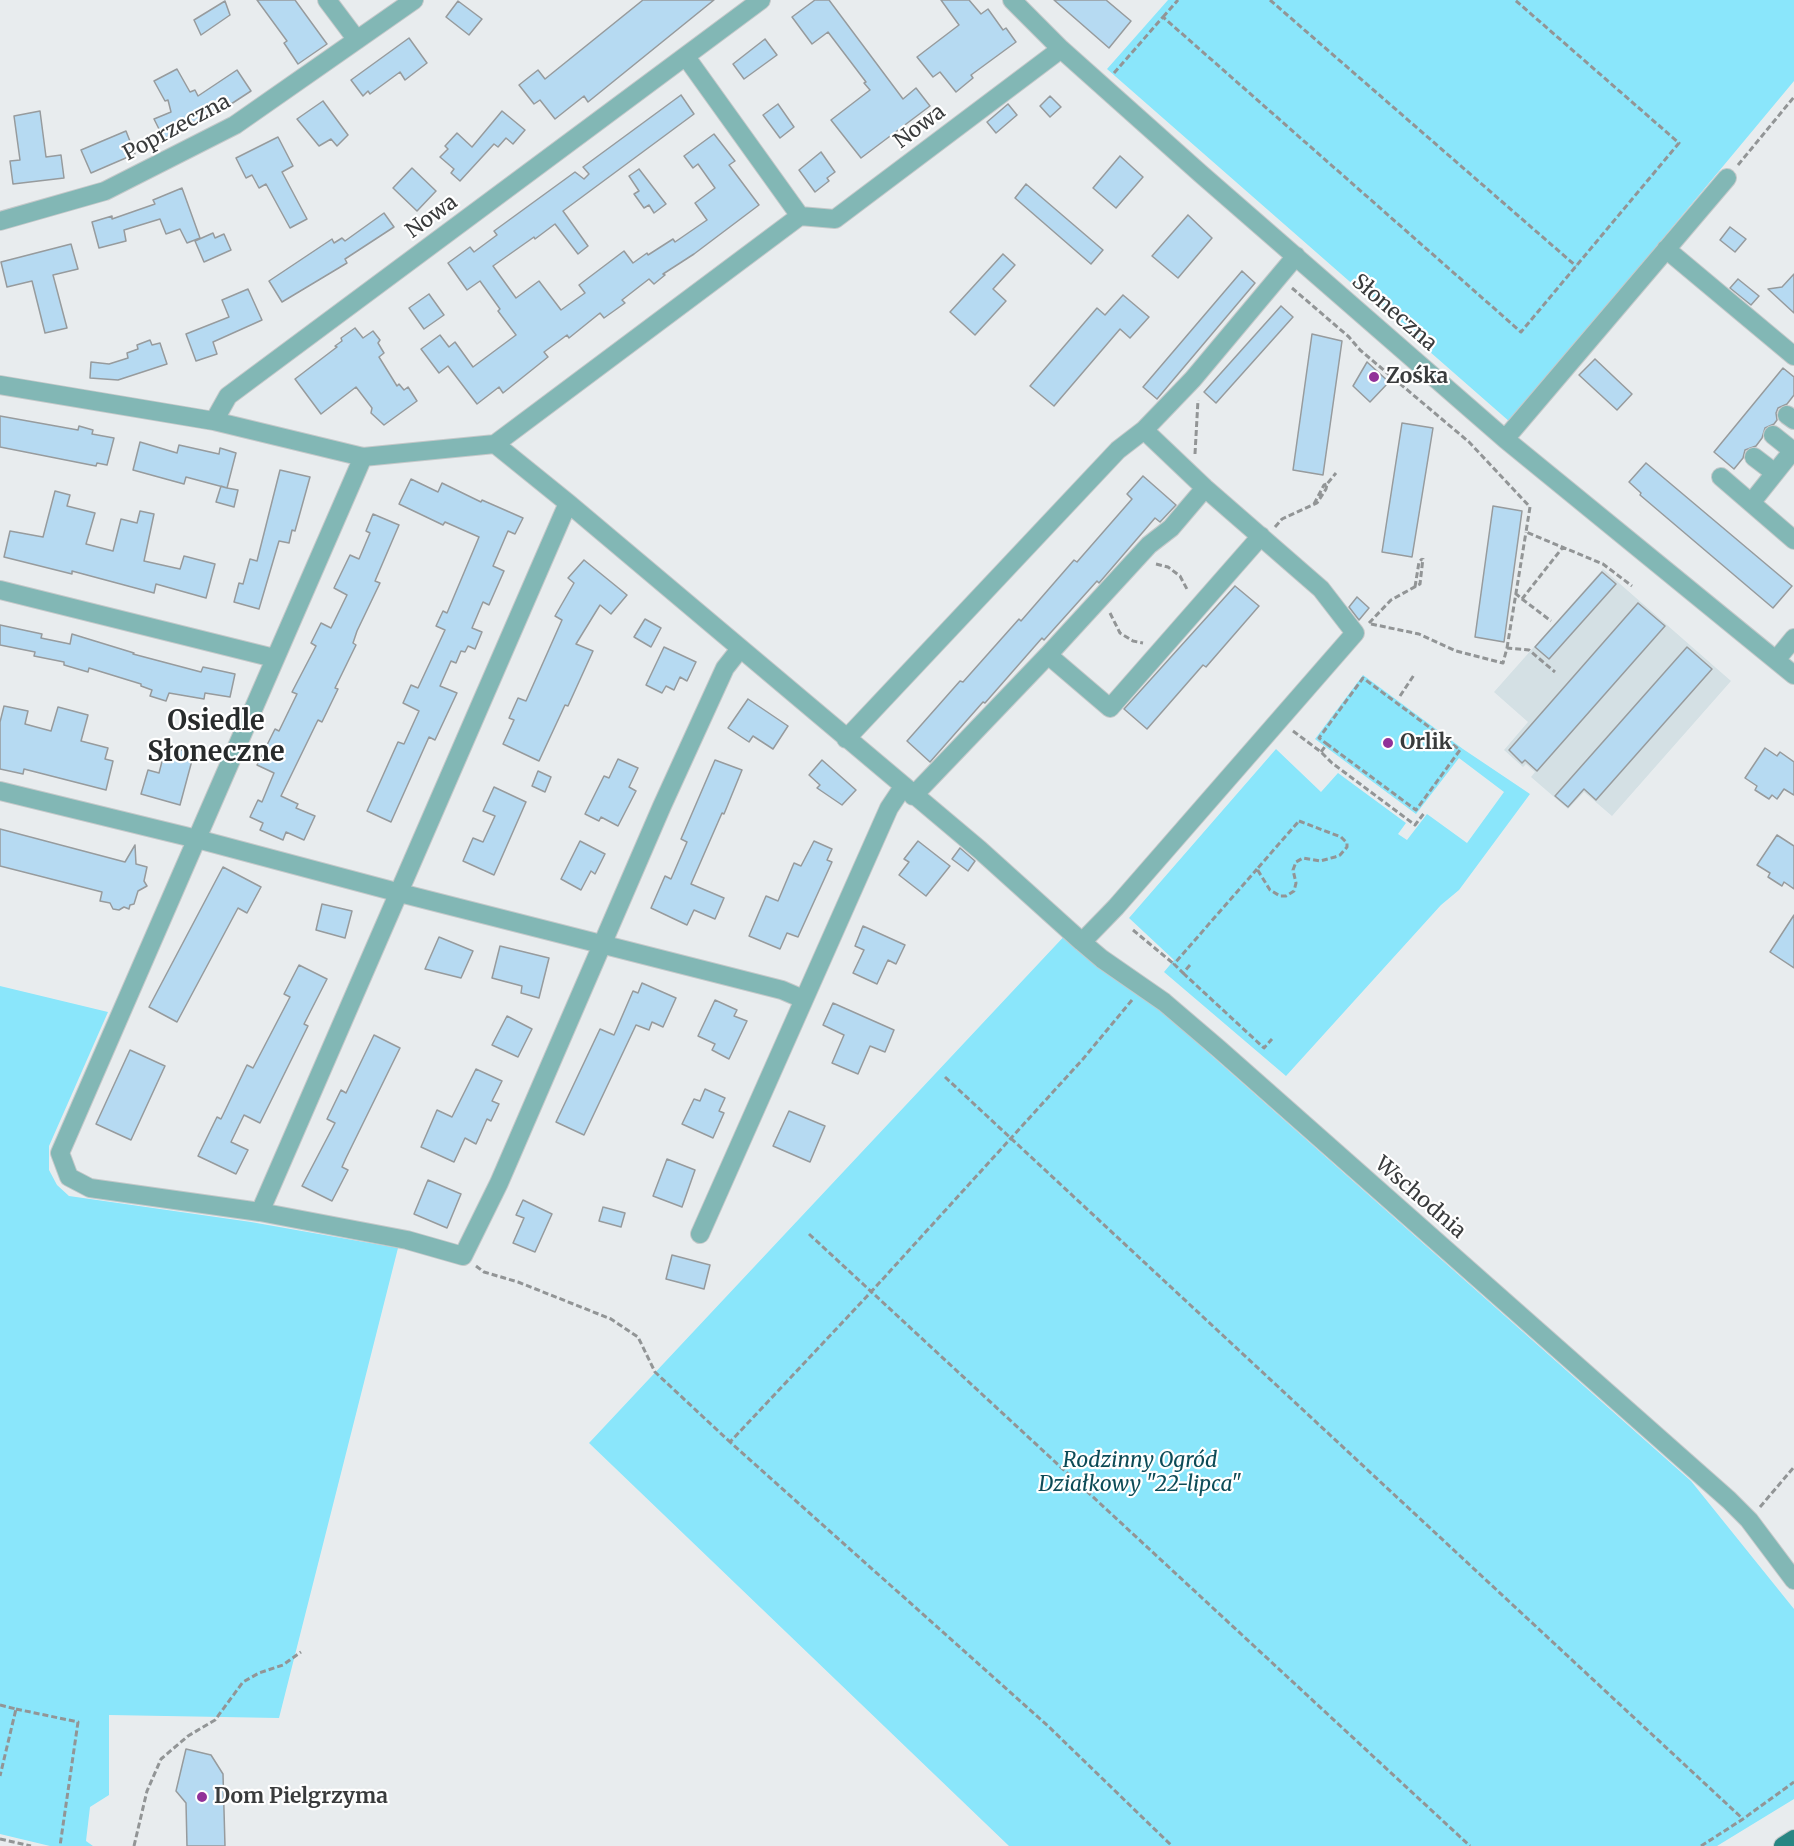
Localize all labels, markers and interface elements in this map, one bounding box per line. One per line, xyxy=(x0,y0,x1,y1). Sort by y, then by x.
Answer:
street label: Poprzeczna xyxy=(119,89,235,167)
street label: Nowa xyxy=(890,100,950,154)
street label: Nowa xyxy=(401,190,463,244)
street label: Słoneczna xyxy=(1346,269,1442,357)
place label: Zośka xyxy=(1386,364,1448,390)
marker: Zośka xyxy=(1367,370,1381,384)
district label: Osiedle Słoneczne xyxy=(147,706,285,769)
place label: Orlik xyxy=(1400,730,1452,756)
marker: Orlik xyxy=(1381,736,1395,750)
street label: Wschodnia xyxy=(1369,1152,1471,1244)
park label: Rodzinny Ogród Działkowy "22-lipca" xyxy=(1039,1448,1241,1498)
place label: Dom Pielgrzyma xyxy=(214,1784,388,1810)
marker: Dom Pielgrzyma xyxy=(195,1790,209,1804)

